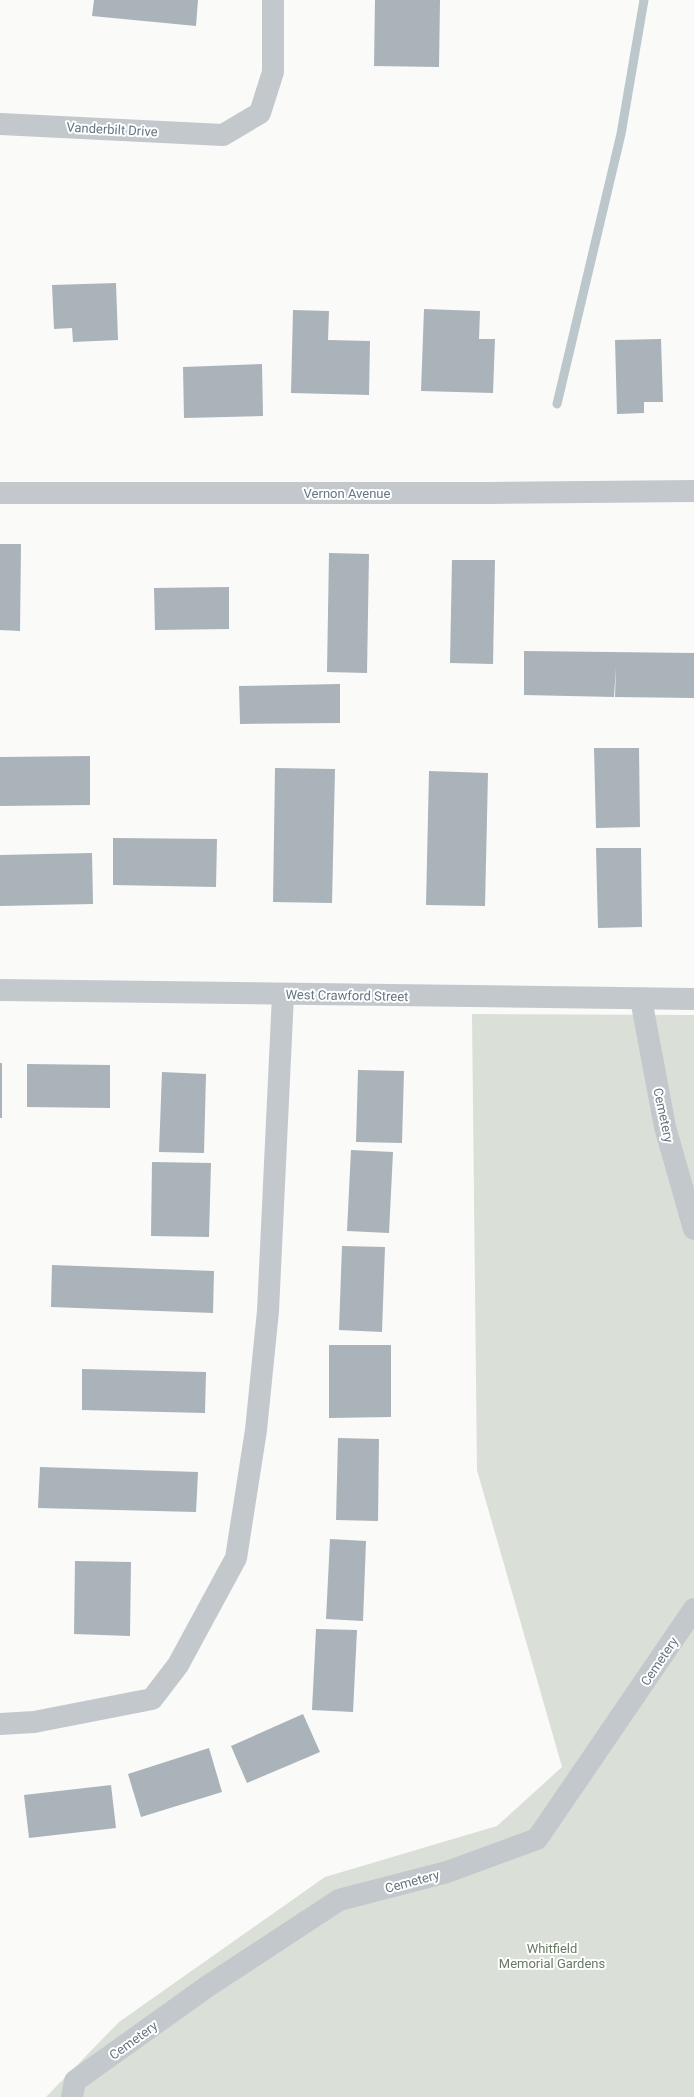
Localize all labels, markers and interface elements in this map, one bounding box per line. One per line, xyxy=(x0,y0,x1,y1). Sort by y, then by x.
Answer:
street label: Vanderbilt Drive xyxy=(66,120,158,139)
street label: Vernon Avenue xyxy=(304,486,391,501)
street label: West Crawford Street xyxy=(285,987,409,1004)
street label: Cemetery xyxy=(650,1086,677,1144)
street label: Cemetery xyxy=(638,1634,681,1688)
street label: Cemetery xyxy=(383,1867,441,1896)
park label: Whitfield Memorial Gardens xyxy=(499,1941,605,1971)
street label: Cemetery xyxy=(106,2018,160,2063)

